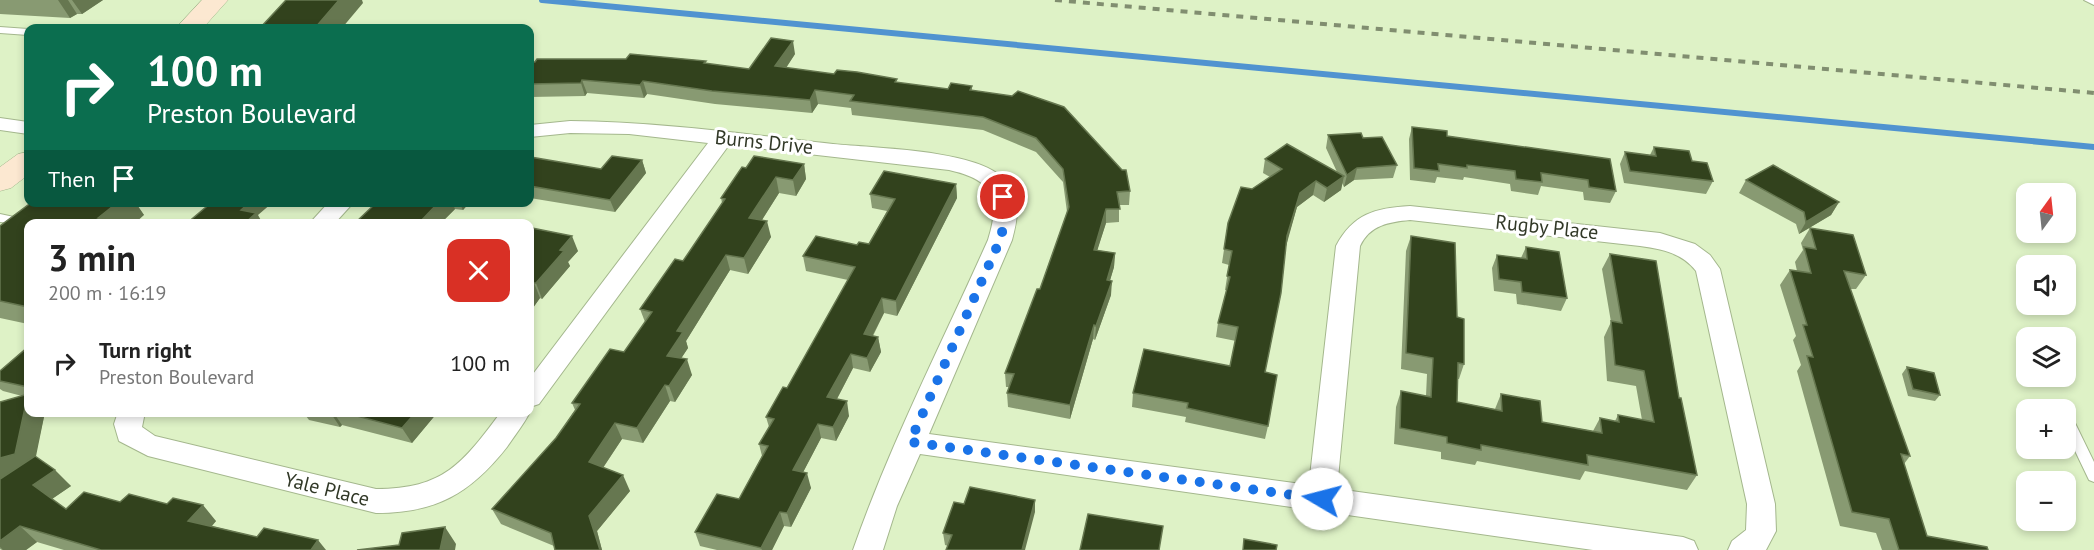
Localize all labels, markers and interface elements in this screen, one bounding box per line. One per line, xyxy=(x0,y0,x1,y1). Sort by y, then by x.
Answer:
text: 100 m xyxy=(147,43,263,98)
icon: right xyxy=(48,48,126,126)
text: Preston Boulevard xyxy=(147,96,357,130)
street label: Burns Drive xyxy=(714,124,814,160)
icon: arrive xyxy=(107,162,140,195)
text: Then xyxy=(48,165,95,193)
pin xyxy=(977,171,1028,222)
icon: arrive xyxy=(986,180,1019,213)
north arrow xyxy=(2016,183,2076,243)
map controls xyxy=(2016,183,2076,531)
street label: Rugby Place xyxy=(1494,209,1600,245)
text: 3 min xyxy=(48,234,136,281)
button: close xyxy=(447,239,510,302)
button: sound xyxy=(2016,255,2076,315)
text: 200 m · 16:19 xyxy=(48,280,166,306)
button: layers xyxy=(2016,327,2076,387)
text: Turn right xyxy=(99,336,191,364)
icon: right xyxy=(48,347,81,380)
text: 100 m xyxy=(450,349,510,377)
text: Preston Boulevard xyxy=(99,364,254,390)
button: + xyxy=(2016,399,2076,459)
street label: Yale Place xyxy=(282,466,372,512)
position arrow xyxy=(1290,467,1354,531)
button: − xyxy=(2016,471,2076,531)

